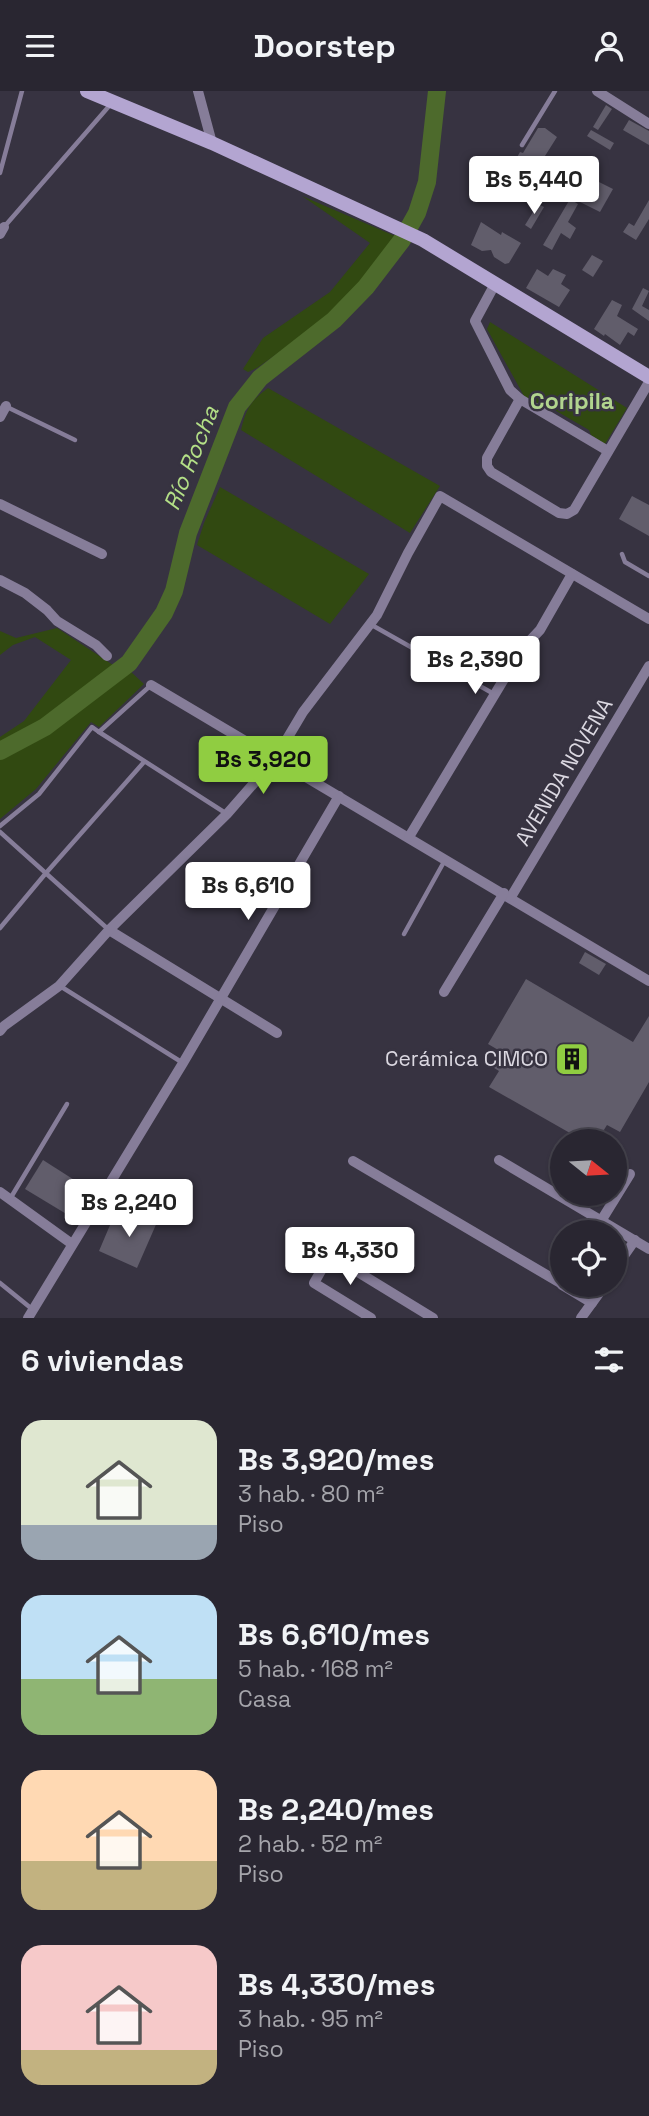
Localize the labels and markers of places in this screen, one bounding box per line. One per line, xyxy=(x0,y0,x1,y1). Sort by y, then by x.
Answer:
pin: Bs 5,440 xyxy=(462,157,606,216)
pin: Bs 2,390 xyxy=(403,637,547,696)
pin: Bs 3,920 xyxy=(191,737,335,796)
pin: Bs 6,610 xyxy=(176,863,320,922)
building icon: Cerámica CIMCO xyxy=(553,1040,591,1078)
place label: Cerámica CIMCO xyxy=(385,1045,548,1072)
pin: Bs 2,240 xyxy=(57,1179,201,1239)
pin: Bs 4,330 xyxy=(278,1227,422,1287)

